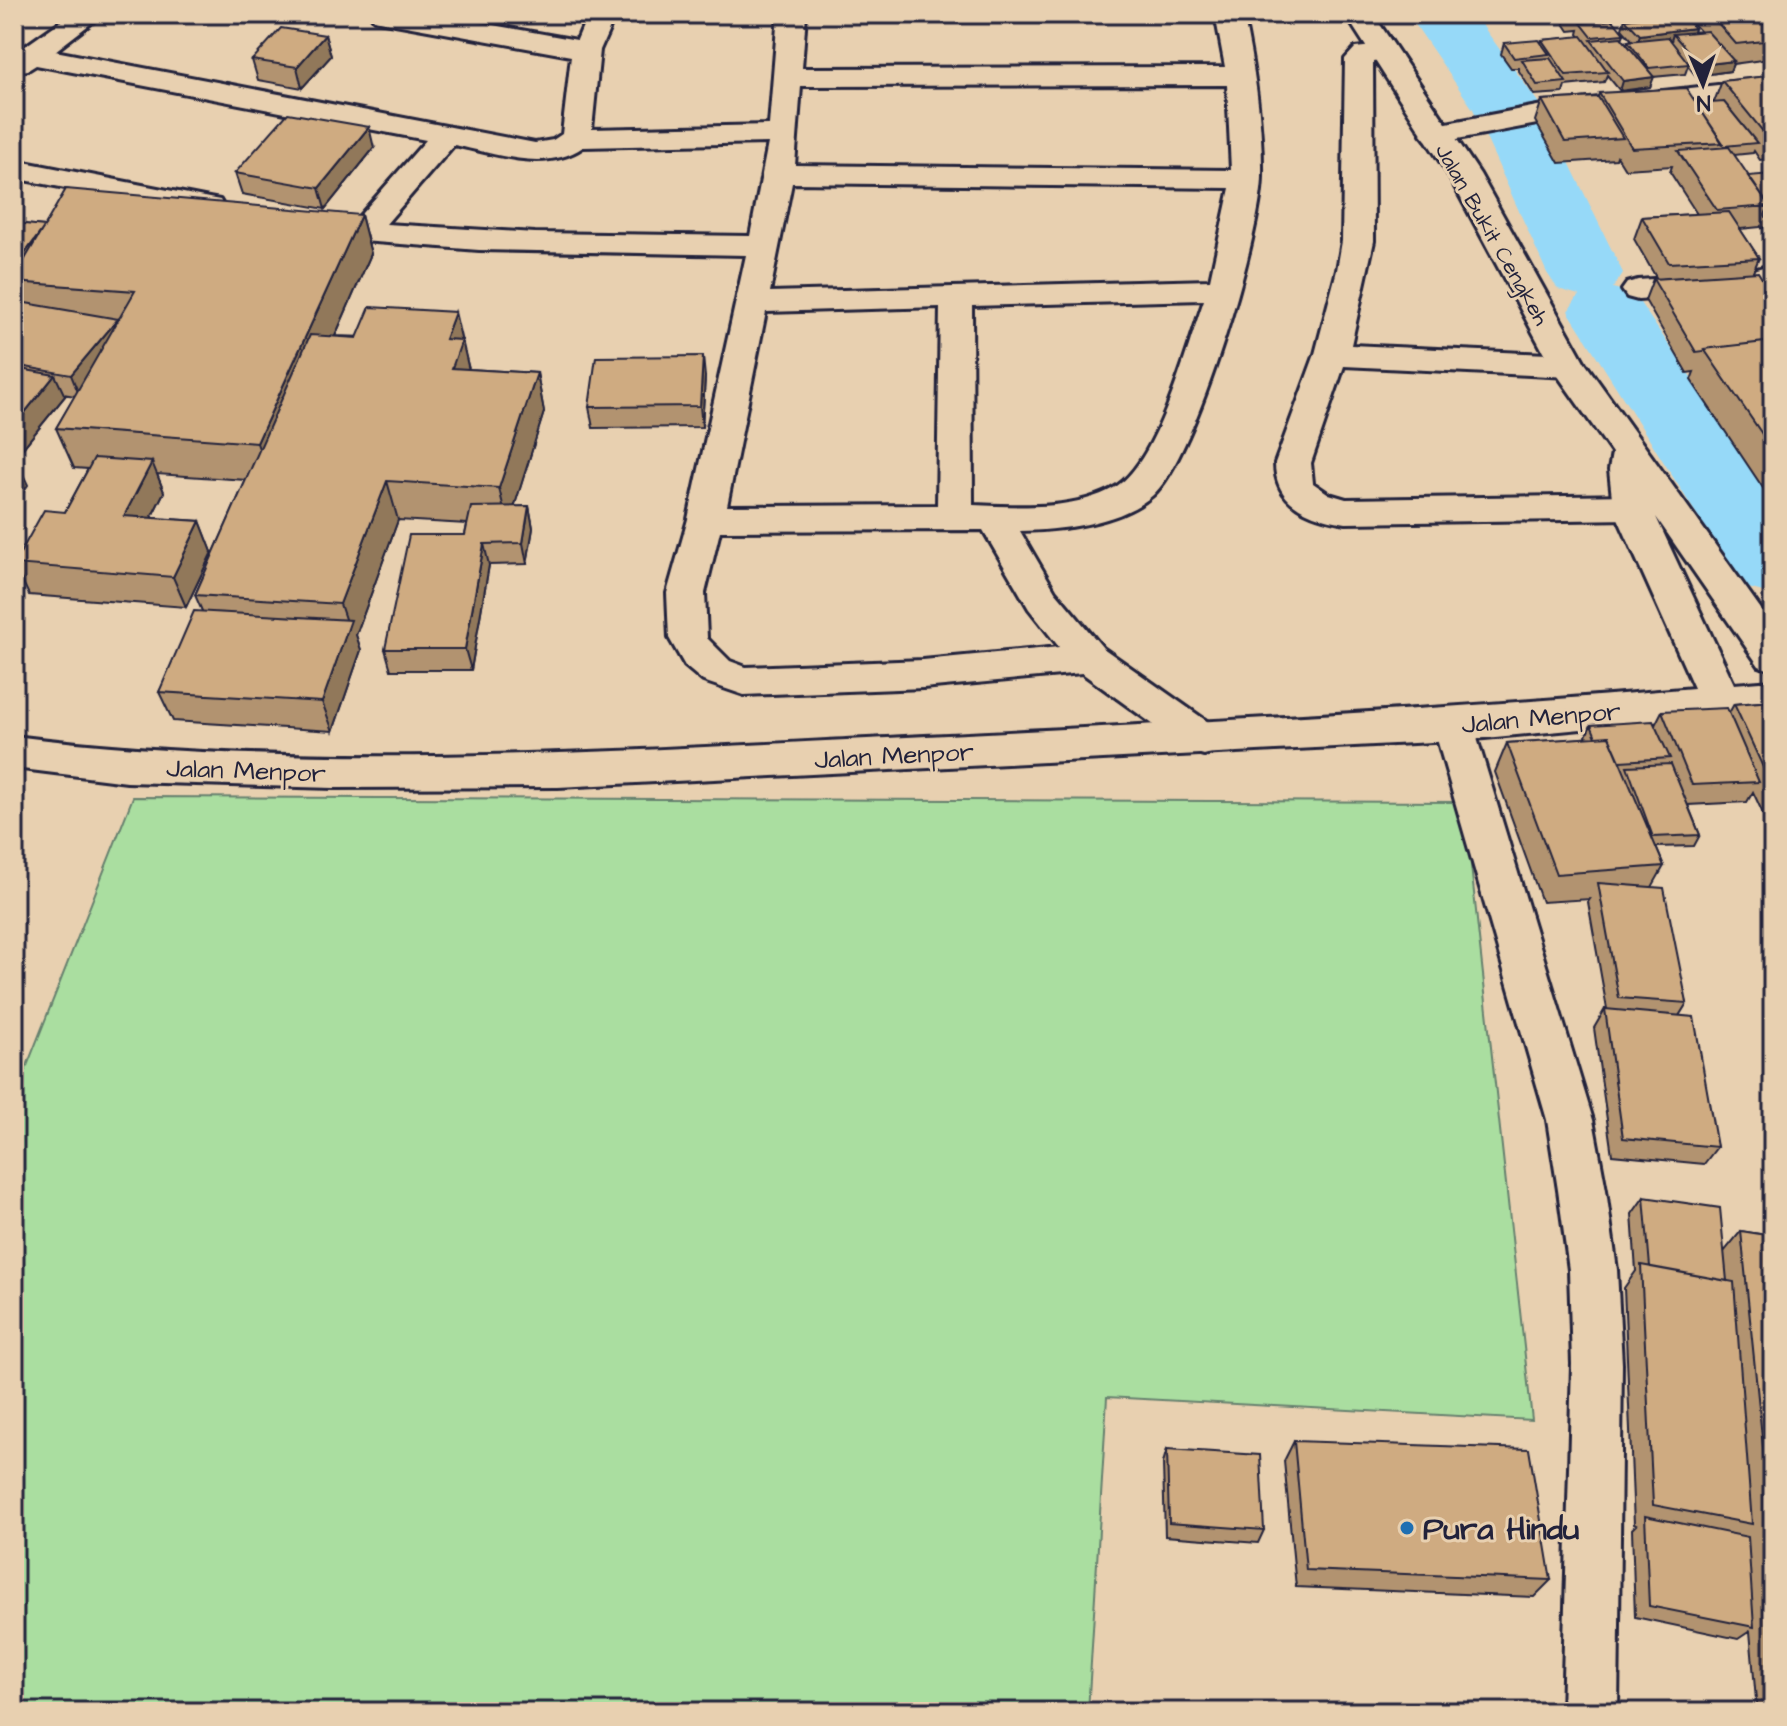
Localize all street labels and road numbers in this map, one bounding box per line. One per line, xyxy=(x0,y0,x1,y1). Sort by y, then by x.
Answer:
street label: Jalan Bukit Cengkeh xyxy=(1426,138,1556,332)
street label: Jalan Menpor xyxy=(1460,693,1622,743)
street label: Jalan Menpor xyxy=(813,734,975,778)
street label: Jalan Menpor xyxy=(166,750,326,792)

